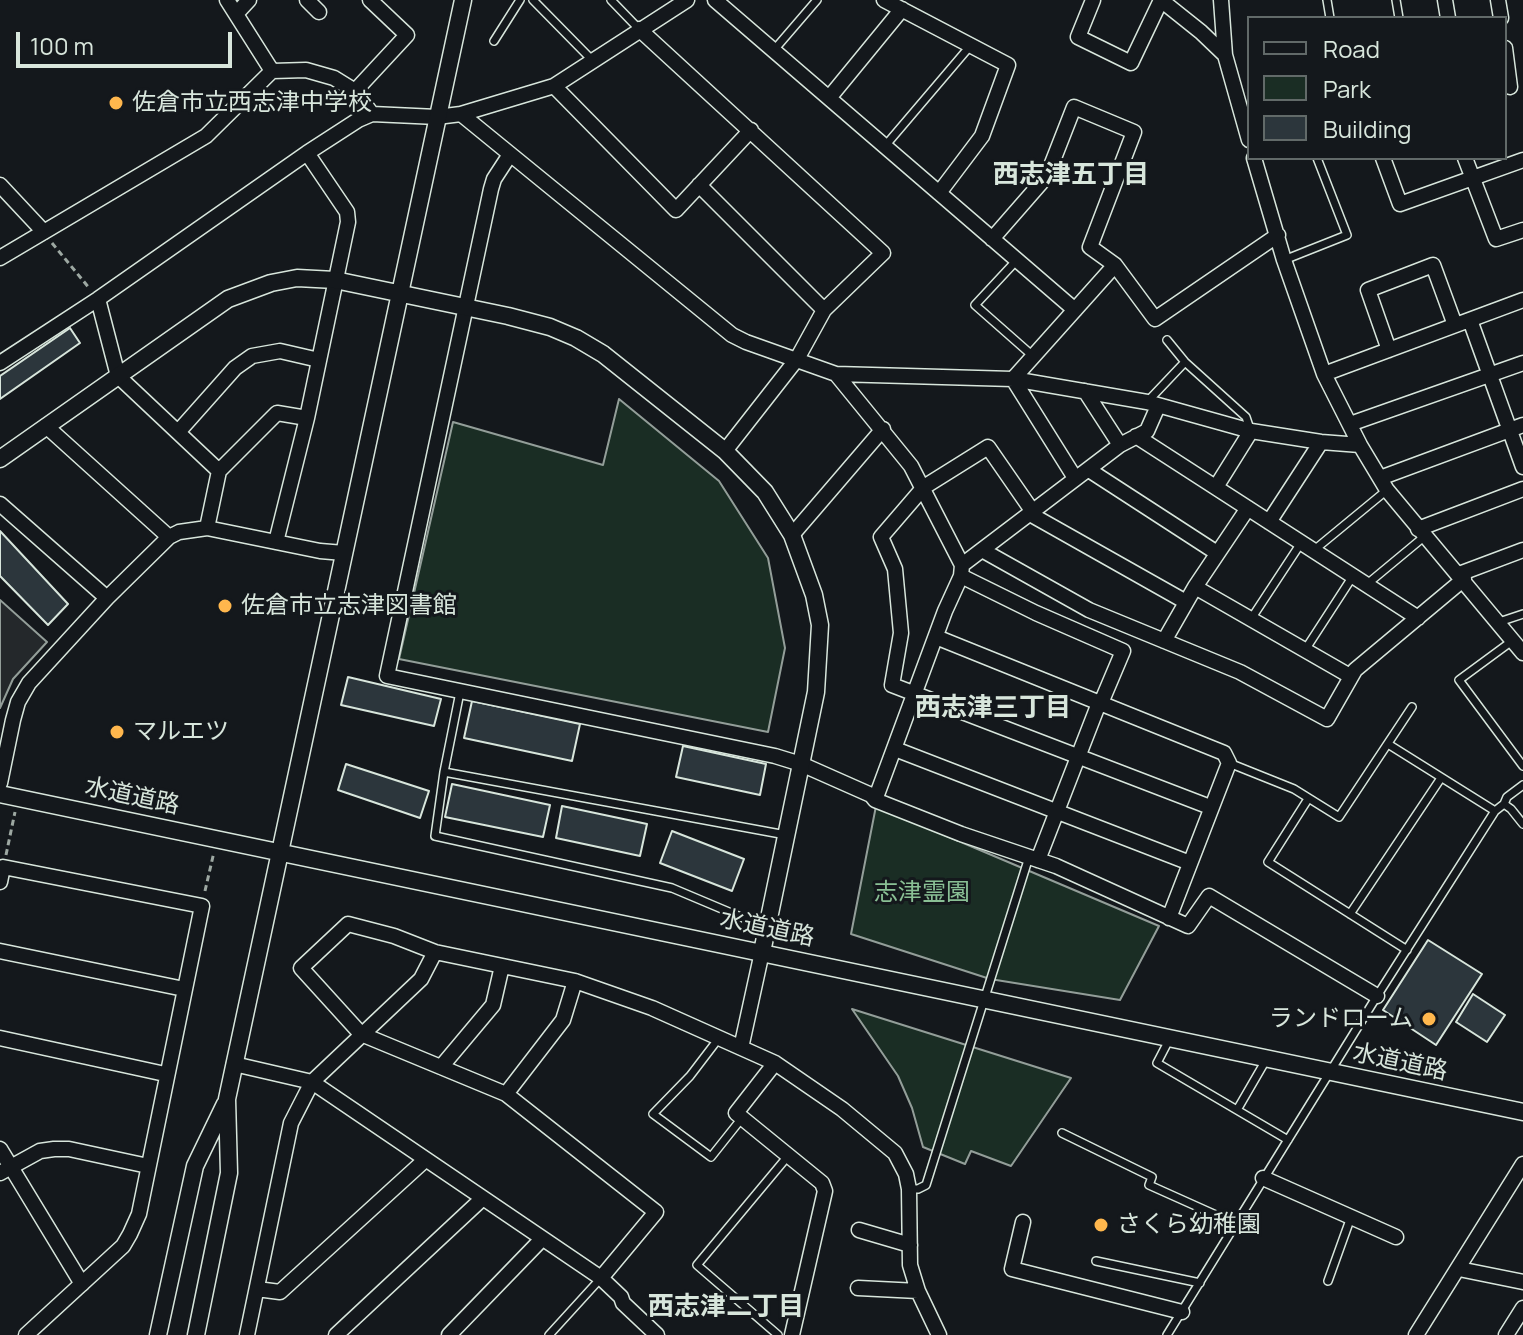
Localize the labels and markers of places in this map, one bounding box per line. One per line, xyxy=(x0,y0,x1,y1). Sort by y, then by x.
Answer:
place label: 佐倉市立西志津中学校 xyxy=(132,89,372,117)
marker: 佐倉市立西志津中学校 xyxy=(107,94,125,112)
place label: 佐倉市立志津図書館 xyxy=(241,592,457,620)
marker: 佐倉市立志津図書館 xyxy=(216,597,234,615)
place label: マルエツ xyxy=(133,718,229,746)
marker: マルエツ xyxy=(108,723,126,741)
place label: ランドローム xyxy=(1269,1005,1413,1033)
marker: ランドローム xyxy=(1420,1010,1438,1028)
place label: さくら幼稚園 xyxy=(1117,1211,1261,1239)
marker: さくら幼稚園 xyxy=(1092,1216,1110,1234)

